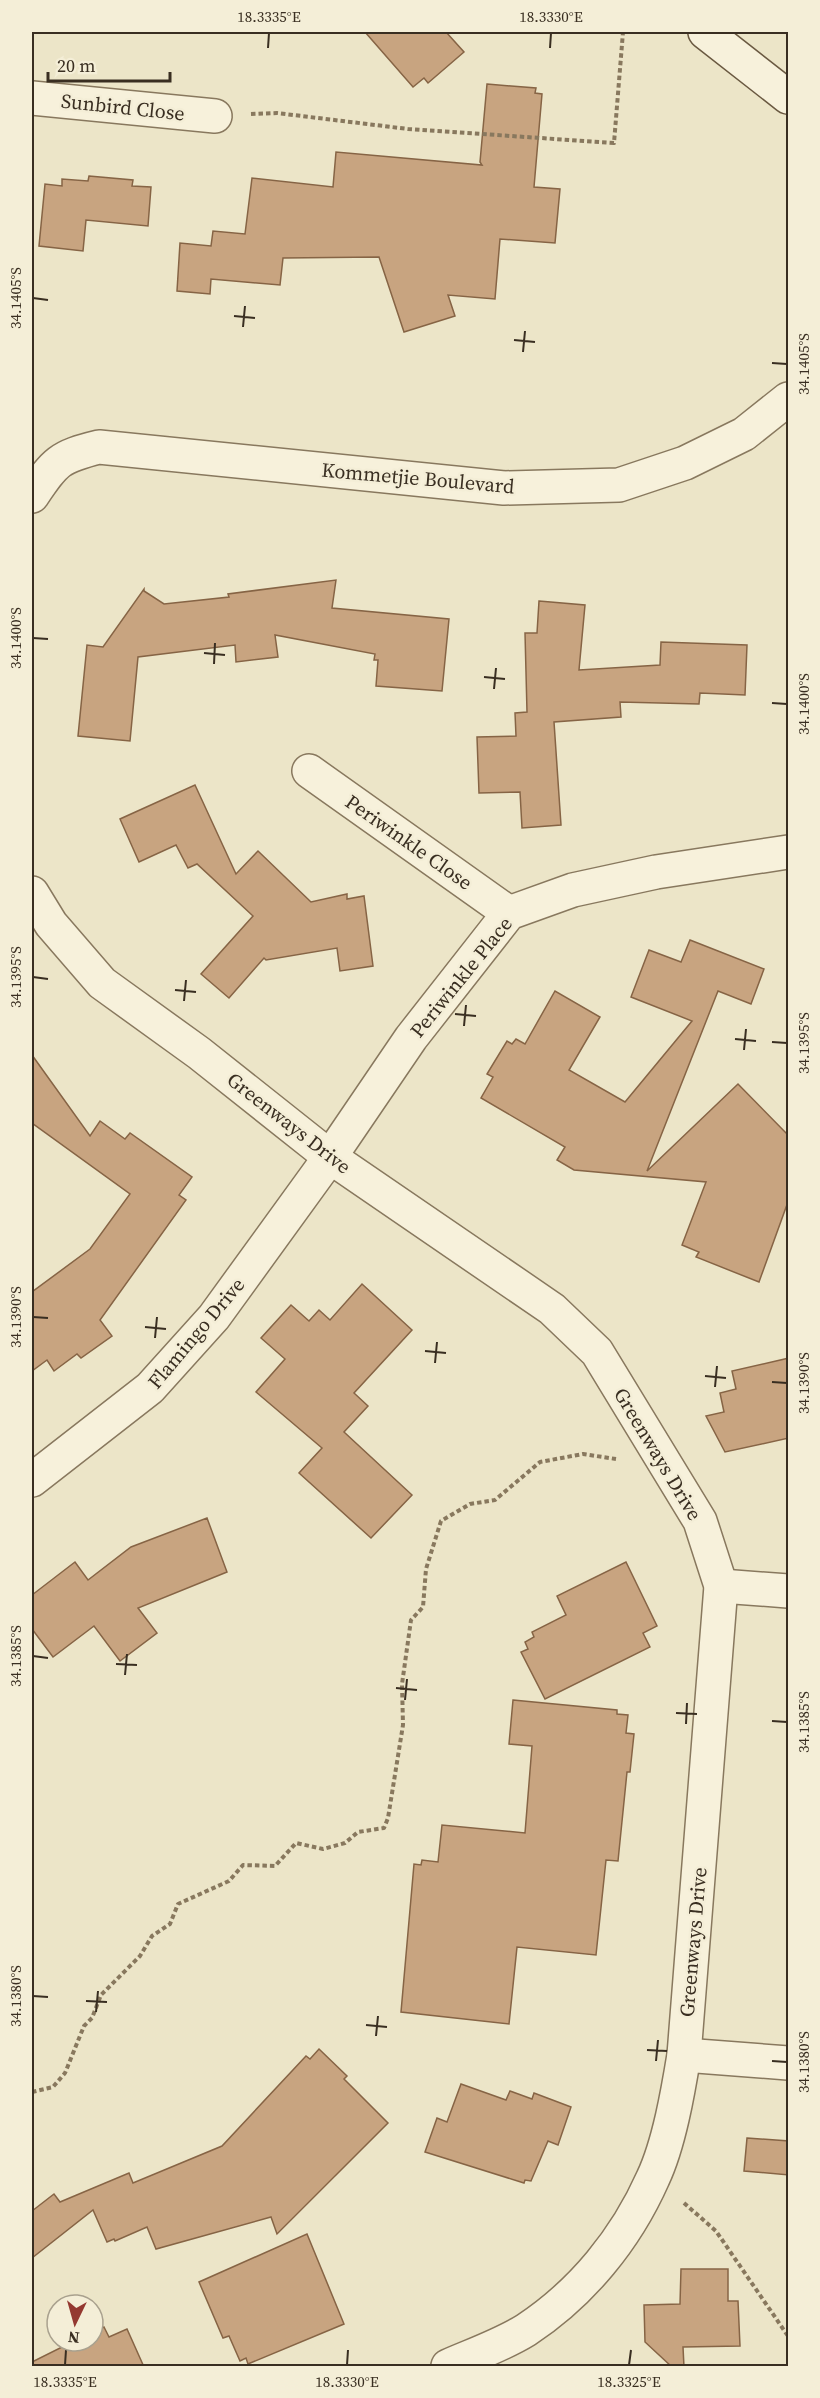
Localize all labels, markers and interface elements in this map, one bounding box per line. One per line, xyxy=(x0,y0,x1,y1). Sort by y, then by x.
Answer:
text: 18.3335°E xyxy=(237,6,301,27)
text: 18.3330°E xyxy=(519,6,583,27)
scale bar xyxy=(48,45,170,83)
text: 20 m xyxy=(57,53,95,78)
street label: Sunbird Close xyxy=(60,87,186,127)
text: 34.1405°S xyxy=(5,267,26,329)
text: 34.1405°S xyxy=(793,333,814,395)
street label: Kommetjie Boulevard xyxy=(320,456,516,500)
text: 34.1400°S xyxy=(5,607,26,669)
text: 34.1400°S xyxy=(793,673,814,735)
street label: Periwinkle Close xyxy=(340,788,478,896)
street label: Periwinkle Place xyxy=(403,910,519,1044)
text: 34.1395°S xyxy=(5,946,26,1008)
text: 34.1395°S xyxy=(793,1012,814,1074)
street label: Greenways Drive xyxy=(221,1066,357,1180)
street label: Flamingo Drive xyxy=(141,1271,251,1395)
text: 34.1390°S xyxy=(5,1286,26,1348)
text: 34.1390°S xyxy=(793,1352,814,1414)
street label: Greenways Drive xyxy=(607,1382,709,1526)
text: 34.1385°S xyxy=(5,1625,26,1687)
text: 34.1385°S xyxy=(793,1691,814,1753)
street label: Greenways Drive xyxy=(673,1866,713,2018)
text: 34.1380°S xyxy=(5,1965,26,2027)
text: 34.1380°S xyxy=(793,2031,814,2093)
north arrow xyxy=(45,2293,105,2353)
text: N xyxy=(67,2326,80,2349)
text: 18.3335°E xyxy=(33,2371,97,2392)
text: 18.3330°E xyxy=(315,2371,379,2392)
text: 18.3325°E xyxy=(597,2371,661,2392)

